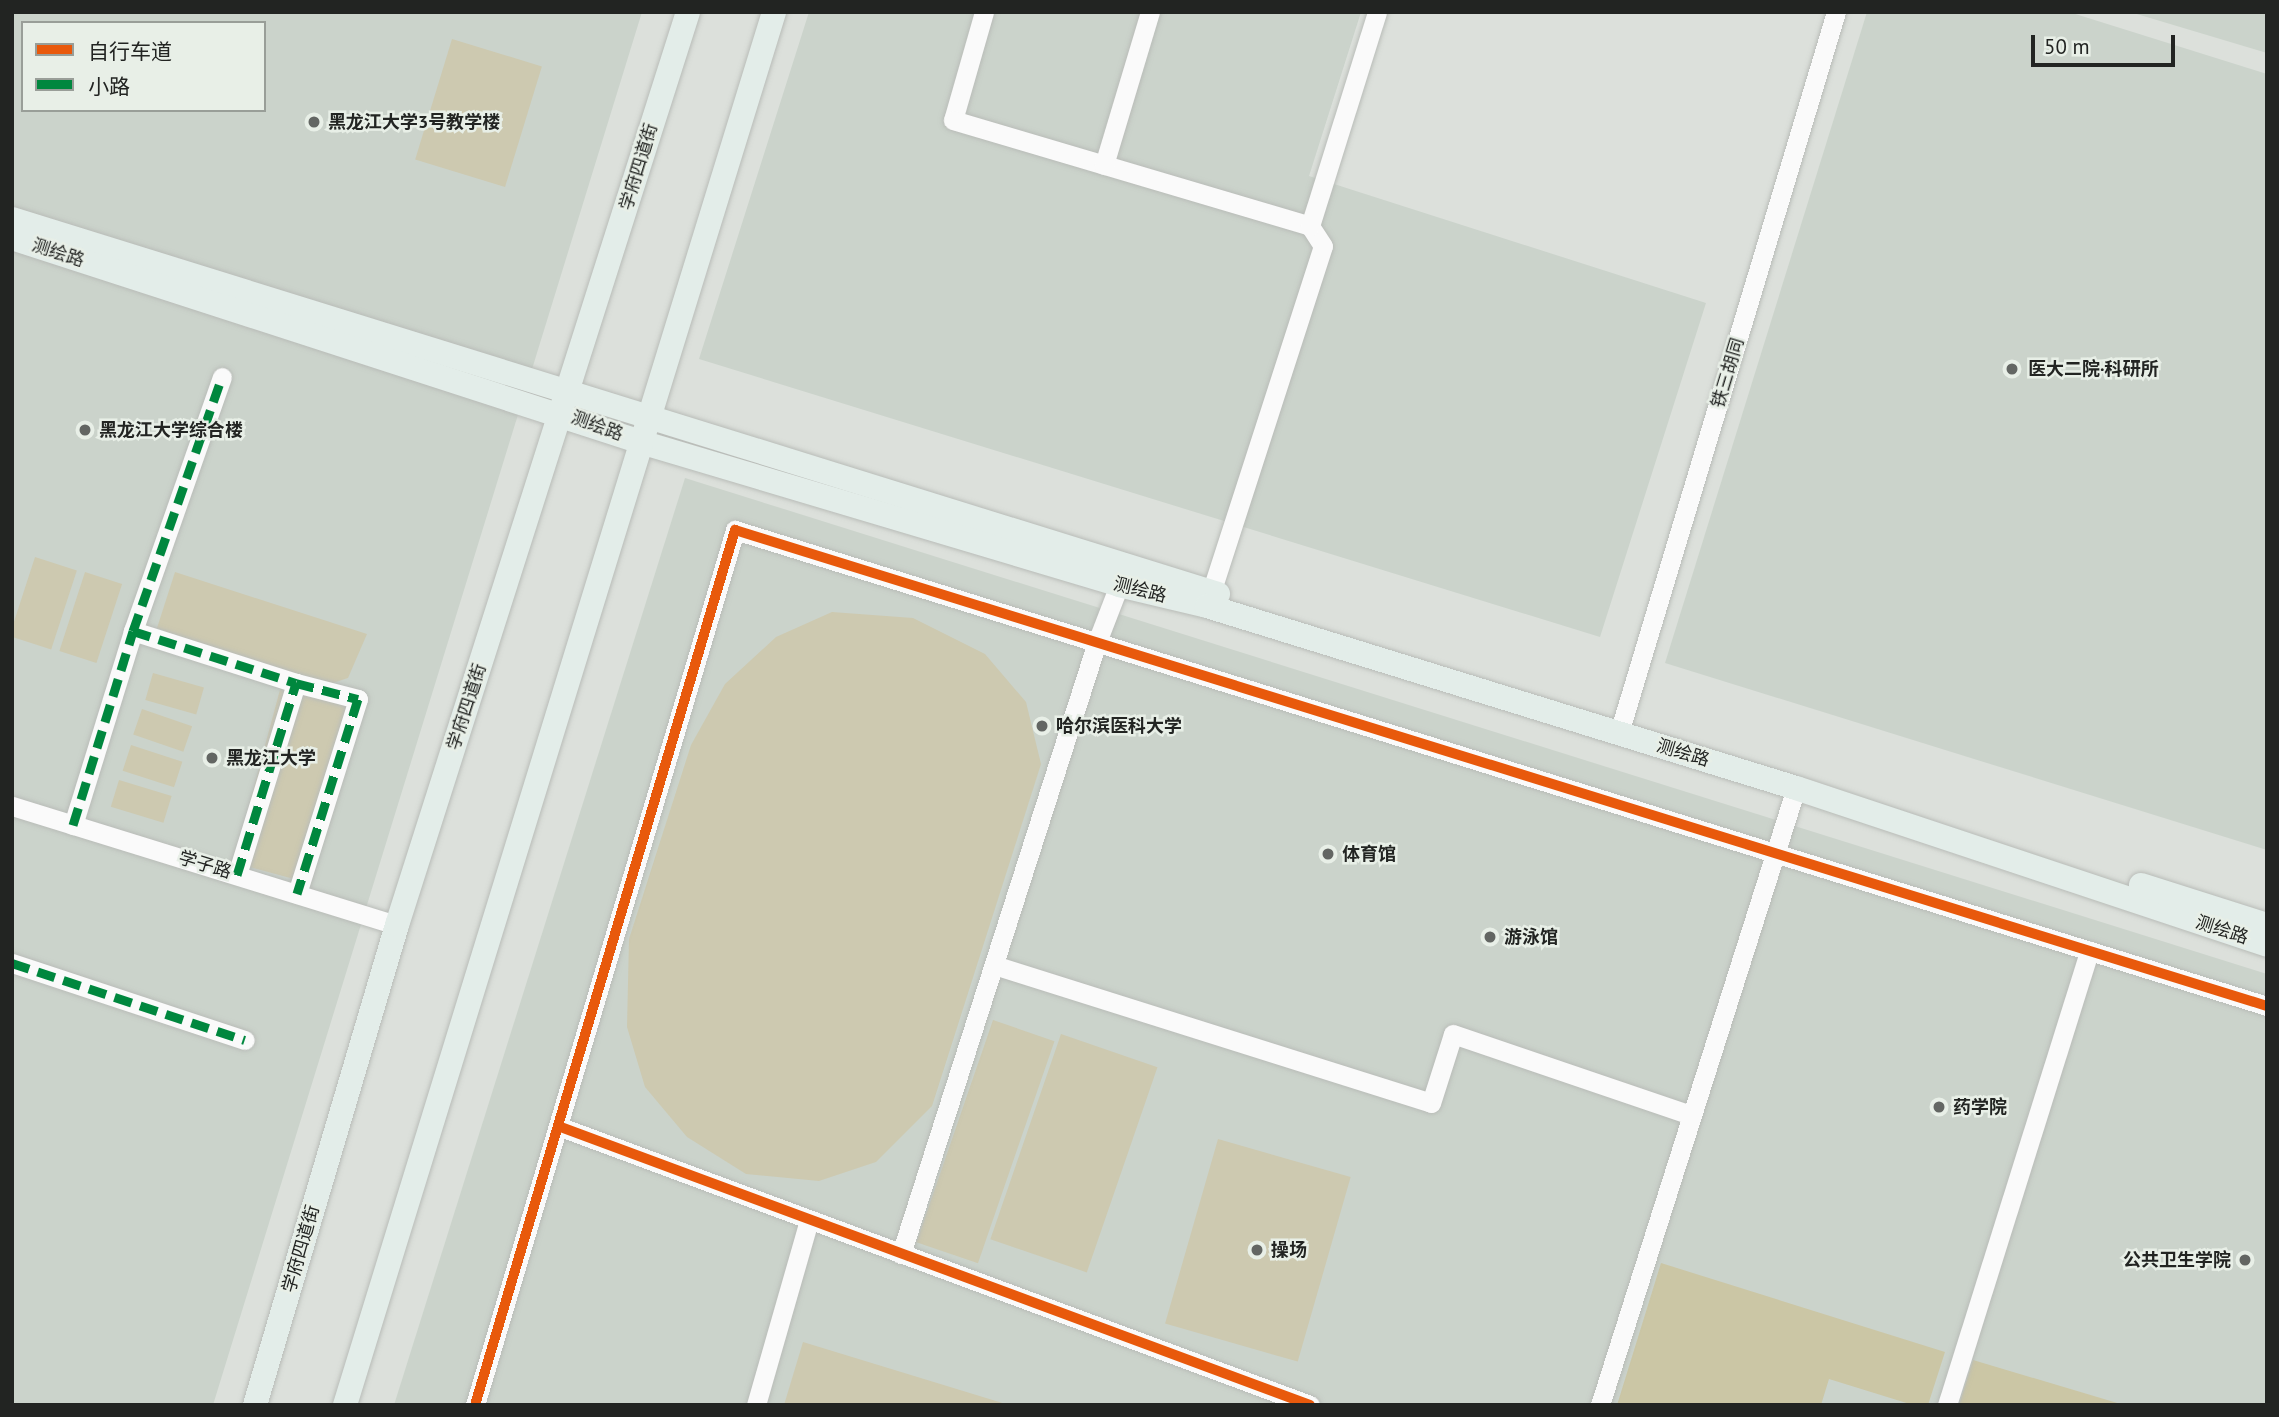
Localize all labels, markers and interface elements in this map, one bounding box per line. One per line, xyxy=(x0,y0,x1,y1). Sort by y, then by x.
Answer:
legend xyxy=(21,21,266,112)
scale bar xyxy=(2034,21,2178,65)
text: 50 m xyxy=(2044,33,2090,60)
text: 自行车道 xyxy=(88,38,172,65)
text: 小路 xyxy=(88,73,130,100)
place label: 黑龙江大学3号教学楼 xyxy=(328,111,500,133)
marker: 黑龙江大学3号教学楼 xyxy=(306,114,322,130)
street label: 学府四道街 xyxy=(616,121,662,213)
street label: 测绘路 xyxy=(29,234,87,272)
street label: 铁三胡同 xyxy=(1707,335,1749,411)
place label: 医大二院·科研所 xyxy=(2028,358,2159,380)
marker: 医大二院·科研所 xyxy=(2002,359,2022,379)
street label: 测绘路 xyxy=(568,407,626,445)
place label: 黑龙江大学综合楼 xyxy=(99,419,243,441)
marker: 黑龙江大学综合楼 xyxy=(77,422,93,438)
street label: 测绘路 xyxy=(1111,573,1169,607)
street label: 学府四道街 xyxy=(443,661,491,753)
place label: 哈尔滨医科大学 xyxy=(1056,715,1182,737)
marker: 哈尔滨医科大学 xyxy=(1034,718,1050,734)
street label: 测绘路 xyxy=(1654,735,1712,771)
place label: 黑龙江大学 xyxy=(226,747,316,769)
marker: 黑龙江大学 xyxy=(204,750,220,766)
place label: 体育馆 xyxy=(1342,843,1396,865)
marker: 体育馆 xyxy=(1320,846,1336,862)
street label: 学子路 xyxy=(176,847,234,883)
street label: 测绘路 xyxy=(2193,911,2251,949)
place label: 游泳馆 xyxy=(1504,926,1558,948)
marker: 游泳馆 xyxy=(1482,929,1498,945)
place label: 药学院 xyxy=(1953,1096,2007,1118)
marker: 药学院 xyxy=(1931,1099,1947,1115)
street label: 学府四道街 xyxy=(278,1203,324,1295)
place label: 操场 xyxy=(1271,1239,1307,1261)
marker: 操场 xyxy=(1249,1242,1265,1258)
place label: 公共卫生学院 xyxy=(2123,1249,2231,1271)
marker: 公共卫生学院 xyxy=(2237,1252,2253,1268)

